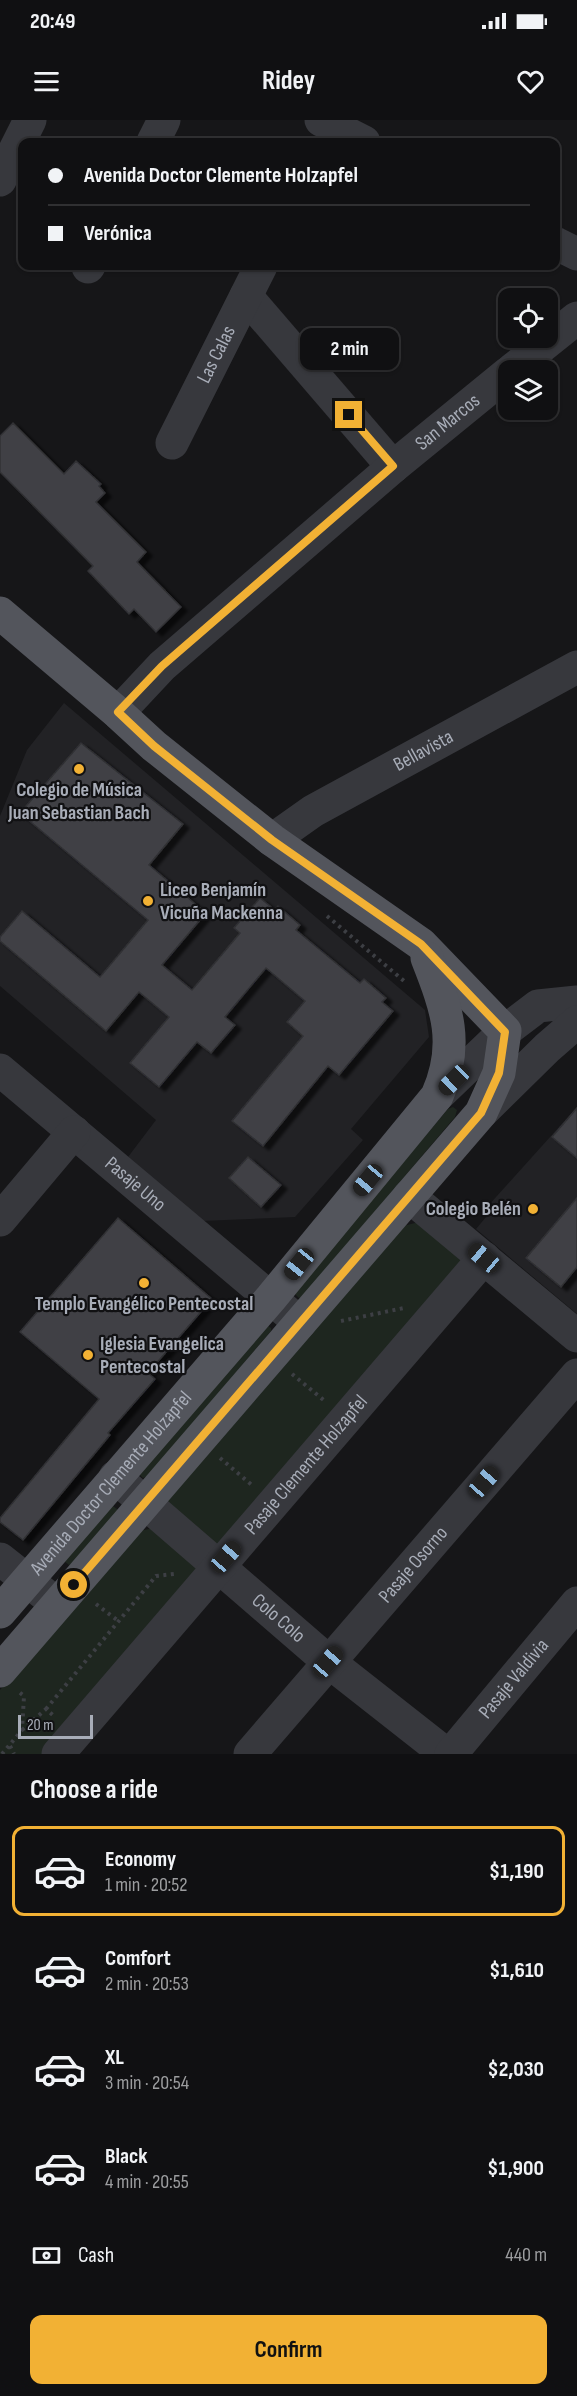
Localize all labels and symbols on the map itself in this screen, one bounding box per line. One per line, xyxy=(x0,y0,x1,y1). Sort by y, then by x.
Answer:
street label: Las Calas xyxy=(192,322,241,387)
callout: 2 min xyxy=(300,328,398,370)
street label: San Marcos xyxy=(411,389,485,456)
route end xyxy=(335,401,362,428)
street label: Bellavista xyxy=(389,725,457,777)
marker: Colegio de Música Juan Sebastian Bach xyxy=(72,762,86,776)
place label: Colegio de Música Juan Sebastian Bach xyxy=(7,778,150,825)
place label: Liceo Benjamín Vicuña Mackenna xyxy=(160,878,283,925)
marker: Liceo Benjamín Vicuña Mackenna xyxy=(141,894,155,908)
car xyxy=(435,1061,473,1099)
street label: Pasaje Uno xyxy=(100,1152,171,1217)
car xyxy=(350,1160,386,1200)
place label: Colegio Belén xyxy=(426,1197,521,1221)
marker: Colegio Belén xyxy=(526,1202,540,1216)
car xyxy=(464,1240,504,1276)
car xyxy=(281,1244,317,1284)
marker: Templo Evangélico Pentecostal xyxy=(137,1276,151,1290)
place label: Templo Evangélico Pentecostal xyxy=(35,1292,253,1316)
place label: Iglesia Evangelica Pentecostal xyxy=(100,1332,224,1379)
marker: Iglesia Evangelica Pentecostal xyxy=(81,1348,95,1362)
street label: Avenida Doctor Clemente Holzapfel xyxy=(24,1386,197,1581)
street label: Pasaje Clemente Holzapfel xyxy=(240,1390,373,1540)
car xyxy=(465,1463,503,1501)
street label: Pasaje Osorno xyxy=(374,1521,453,1608)
car xyxy=(207,1538,245,1576)
route start xyxy=(60,1571,87,1598)
street label: Colo Colo xyxy=(247,1589,310,1648)
street label: Pasaje Valdivia xyxy=(474,1634,554,1724)
car xyxy=(309,1643,347,1681)
scale bar xyxy=(18,1712,93,1740)

